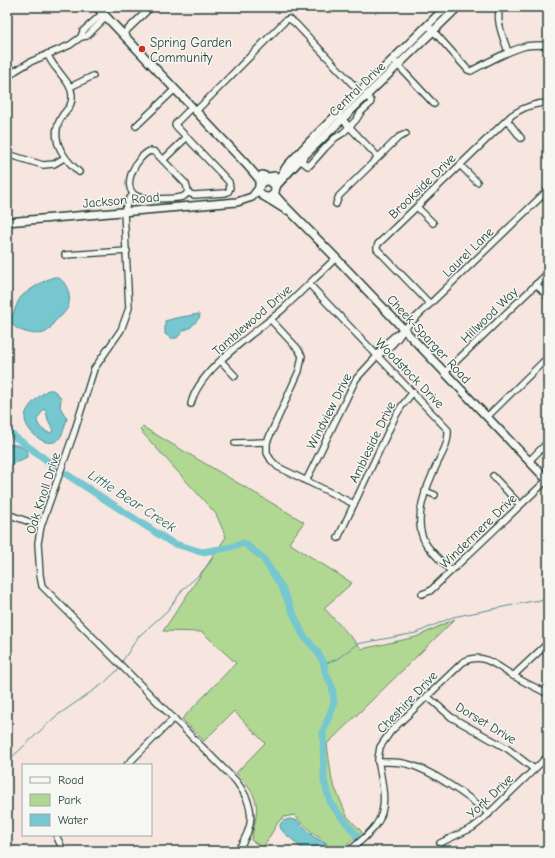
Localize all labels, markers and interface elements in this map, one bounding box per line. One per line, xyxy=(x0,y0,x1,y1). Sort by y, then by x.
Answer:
place label: Spring Garden Community xyxy=(150,35,232,65)
marker: Spring Garden Community xyxy=(137,44,147,54)
street label: Central Drive xyxy=(326,58,389,119)
street label: Brookside Drive xyxy=(385,150,459,222)
street label: Jackson Road xyxy=(82,189,160,211)
street label: Laurel Lane xyxy=(439,224,497,280)
street label: Tamblewood Drive xyxy=(209,281,295,358)
street label: Hillwood Way xyxy=(457,284,521,346)
street label: Cheek-Sparger Road xyxy=(384,291,474,387)
street label: Woodstock Drive xyxy=(373,335,448,412)
street label: Windview Drive xyxy=(303,370,355,452)
street label: Ambleside Drive xyxy=(346,398,398,485)
street label: Oak Knoll Drive xyxy=(23,450,63,536)
water label: Little Bear Creek xyxy=(85,466,179,536)
street label: Windermere Drive xyxy=(436,490,520,571)
street label: Cheshire Drive xyxy=(374,667,441,736)
street label: Dorset Drive xyxy=(453,699,519,747)
legend xyxy=(22,764,152,836)
street label: York Drive xyxy=(464,771,517,821)
text: Road xyxy=(58,773,84,787)
text: Park xyxy=(58,793,81,807)
text: Water xyxy=(58,813,88,827)

